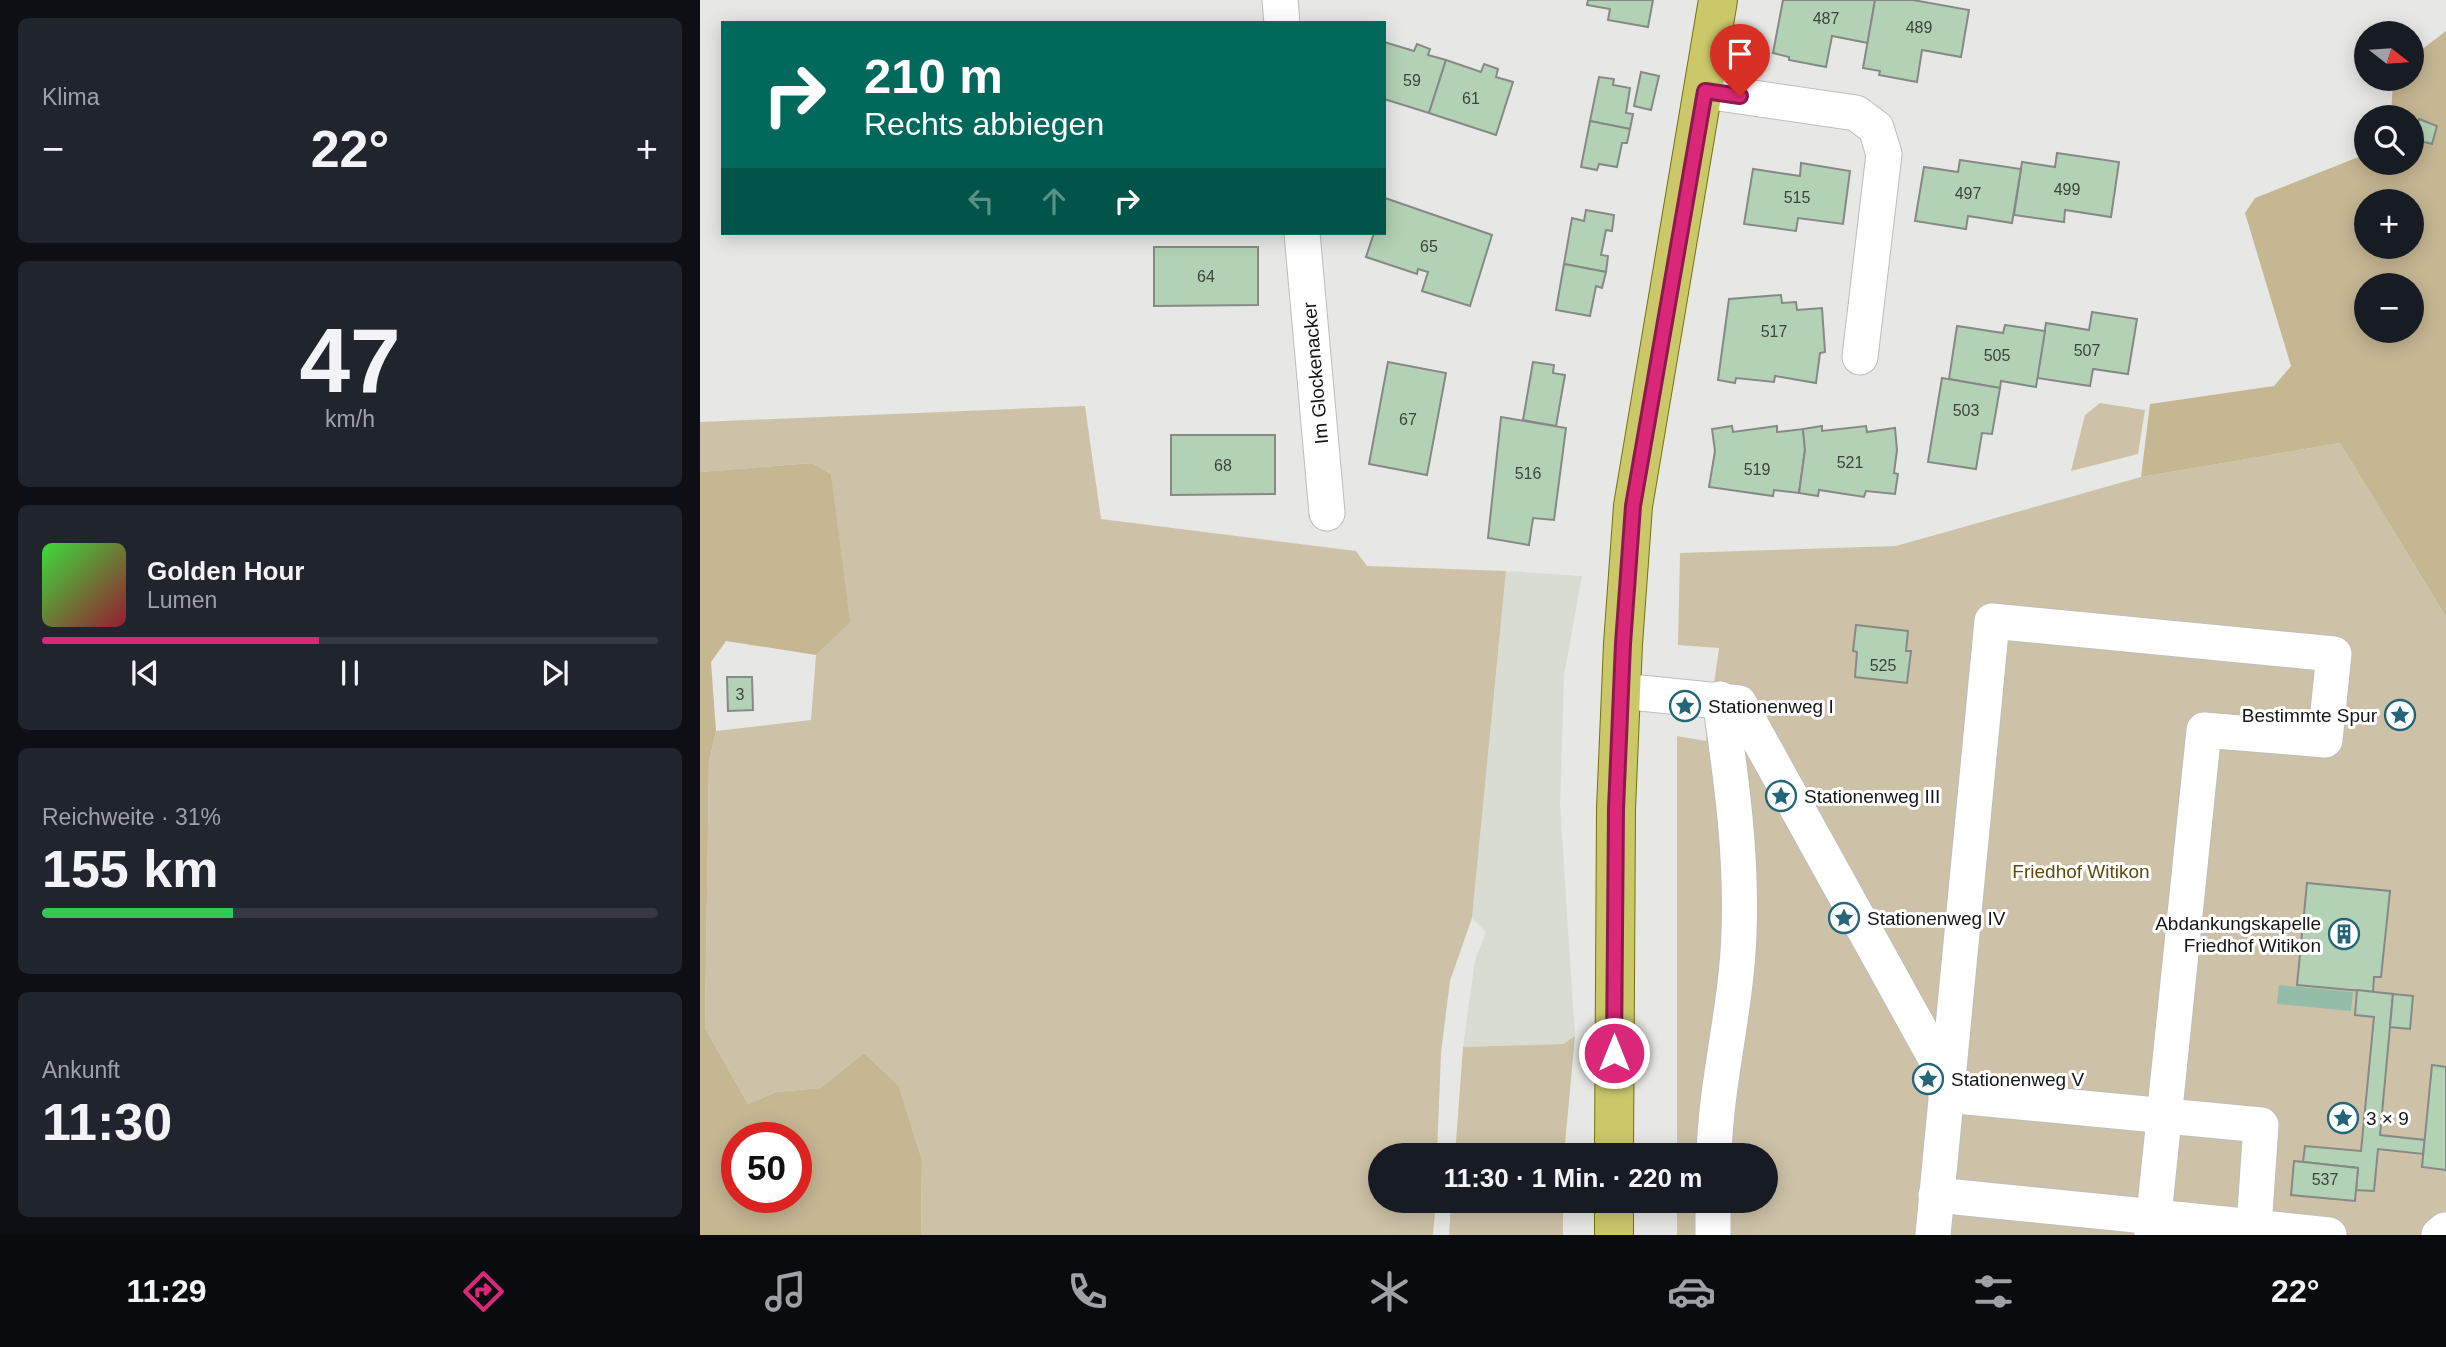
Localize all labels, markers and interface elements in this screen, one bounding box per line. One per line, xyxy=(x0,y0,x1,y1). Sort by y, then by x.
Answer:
house number: 487 xyxy=(1813,10,1839,27)
house number: 489 xyxy=(1906,19,1932,36)
north arrow xyxy=(2354,21,2424,91)
map controls xyxy=(2354,21,2424,343)
pin xyxy=(1710,24,1770,96)
icon: arrive xyxy=(1721,35,1759,73)
icon: right xyxy=(749,49,840,140)
text: 210 m xyxy=(864,49,1003,103)
house number: 59 xyxy=(1403,72,1421,89)
text: Klima xyxy=(42,84,100,110)
house number: 61 xyxy=(1462,90,1480,107)
button: search xyxy=(2354,105,2424,175)
text: Rechts abbiegen xyxy=(864,106,1104,142)
text: 22° xyxy=(311,120,389,178)
text: − xyxy=(42,128,64,170)
text: + xyxy=(636,128,658,170)
house number: 499 xyxy=(2054,181,2080,198)
icon: left xyxy=(962,182,1000,220)
icon: ahead xyxy=(1035,182,1073,220)
icon: right xyxy=(1108,182,1146,220)
house number: 497 xyxy=(1955,185,1981,202)
house number: 515 xyxy=(1784,189,1810,206)
button: + xyxy=(2354,189,2424,259)
house number: 65 xyxy=(1420,238,1438,255)
house number: 64 xyxy=(1197,268,1215,285)
button: − xyxy=(2354,273,2424,343)
street label: Im Glockenacker xyxy=(1299,300,1332,445)
text: 47 xyxy=(299,310,401,411)
house number: 517 xyxy=(1761,323,1787,340)
house number: 507 xyxy=(2074,342,2100,359)
house number: 505 xyxy=(1984,347,2010,364)
house number: 503 xyxy=(1953,402,1979,419)
text: km/h xyxy=(325,406,375,432)
house number: 67 xyxy=(1399,411,1417,428)
house number: 521 xyxy=(1837,454,1863,471)
house number: 68 xyxy=(1214,457,1232,474)
house number: 519 xyxy=(1744,461,1770,478)
house number: 516 xyxy=(1515,465,1541,482)
text: Golden Hour xyxy=(147,556,304,586)
text: Lumen xyxy=(147,587,217,613)
icon: previous xyxy=(126,654,164,692)
icon: pause xyxy=(331,654,369,692)
icon: next xyxy=(536,654,574,692)
house number: 525 xyxy=(1870,657,1896,674)
house number: 3 xyxy=(736,686,745,703)
place icon: Stationenweg I xyxy=(1668,689,1702,723)
place label: Stationenweg I xyxy=(1708,696,1834,717)
place icon: Bestimmte Spur xyxy=(2383,698,2417,732)
place label: Bestimmte Spur xyxy=(2242,705,2378,726)
place icon: Stationenweg III xyxy=(1764,779,1798,813)
place label: Stationenweg III xyxy=(1804,786,1940,807)
text: Reichweite · 31% xyxy=(42,804,221,830)
text: 155 km xyxy=(42,840,218,898)
park label: Friedhof Witikon xyxy=(2012,861,2150,882)
place icon: Stationenweg IV xyxy=(1827,901,1861,935)
place label: Stationenweg IV xyxy=(1867,908,2006,929)
place label: Abdankungskapelle Friedhof Witikon xyxy=(2155,913,2321,956)
building icon: Abdankungskapelle Friedhof Witikon xyxy=(2327,917,2361,951)
position arrow xyxy=(1577,1016,1651,1090)
text: Ankunft xyxy=(42,1057,120,1083)
place icon: Stationenweg V xyxy=(1911,1062,1945,1096)
place label: Stationenweg V xyxy=(1951,1069,2084,1090)
text: 11:30 xyxy=(42,1093,172,1151)
place icon: 3 × 9 xyxy=(2326,1101,2360,1135)
place label: 3 × 9 xyxy=(2366,1108,2409,1129)
speed limit sign: 50 xyxy=(721,1122,812,1213)
text: 11:30 · 1 Min. · 220 m xyxy=(1444,1163,1702,1193)
house number: 537 xyxy=(2312,1171,2338,1188)
icon: directions xyxy=(459,1267,508,1316)
icon: music xyxy=(761,1267,810,1316)
icon: phone xyxy=(1063,1267,1112,1316)
icon: climate xyxy=(1365,1267,1414,1316)
icon: car xyxy=(1667,1267,1716,1316)
icon: filters xyxy=(1969,1267,2018,1316)
text: 11:29 xyxy=(126,1273,207,1309)
text: 22° xyxy=(2271,1273,2320,1309)

